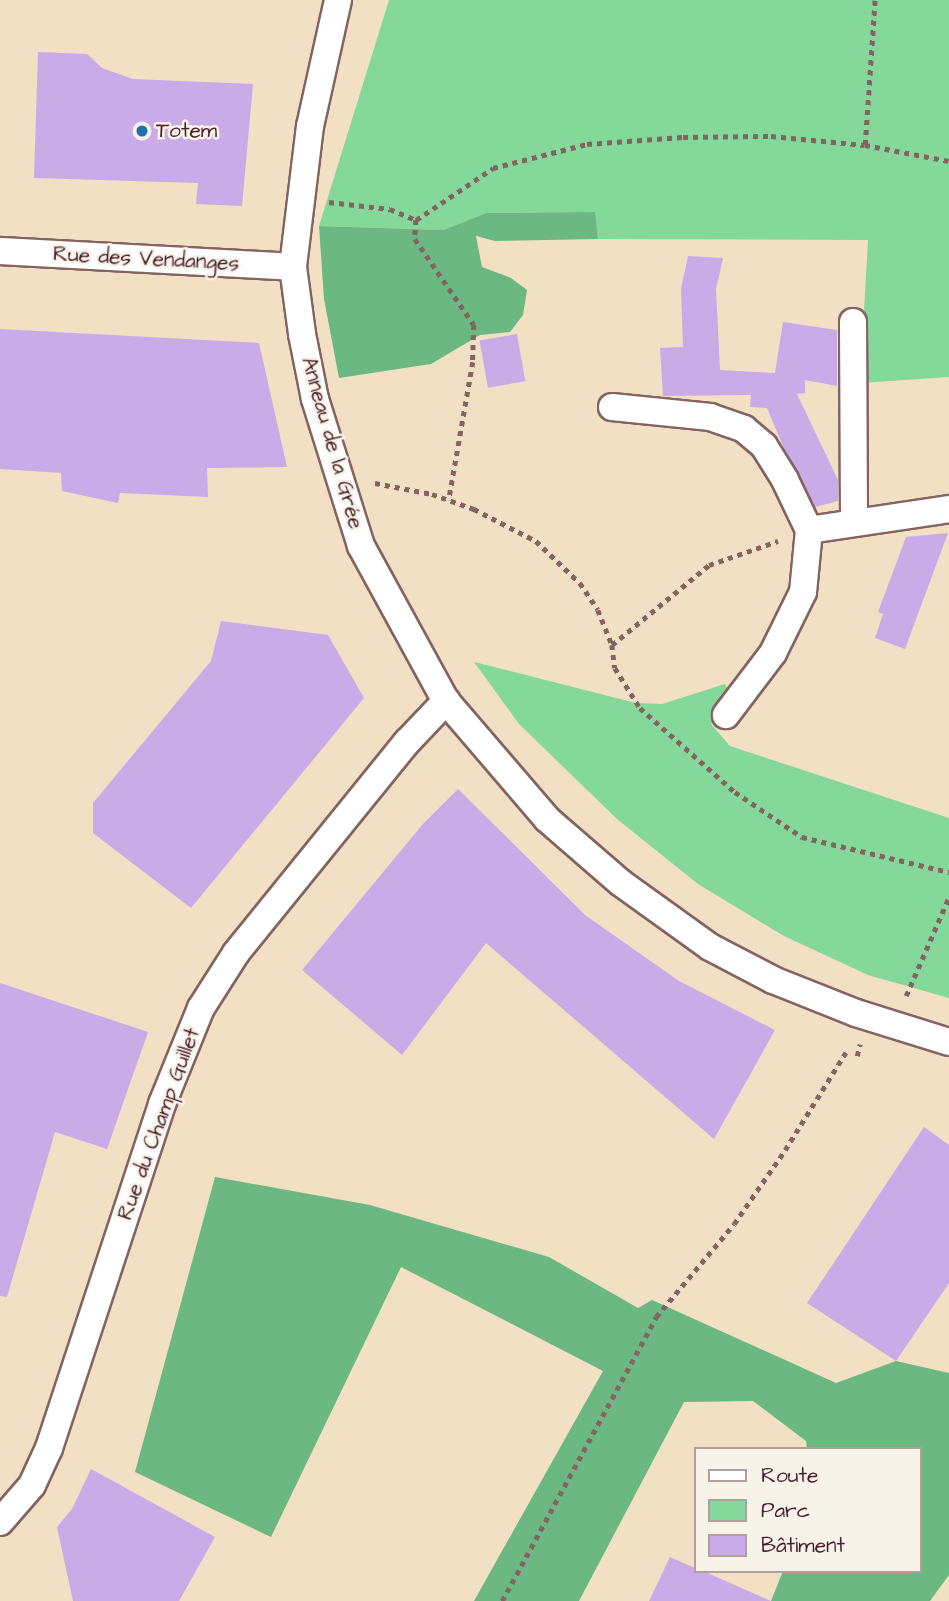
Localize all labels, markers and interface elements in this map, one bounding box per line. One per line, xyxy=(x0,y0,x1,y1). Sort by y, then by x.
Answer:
place label: Totem xyxy=(156,118,217,144)
marker: Totem xyxy=(134,123,150,139)
street label: Rue des Vendanges xyxy=(52,242,240,276)
street label: Anneau de la Grée xyxy=(295,354,369,532)
street label: Rue du Champ Guillet xyxy=(113,1025,205,1223)
legend xyxy=(694,1447,921,1573)
text: Route xyxy=(761,1461,818,1490)
text: Parc xyxy=(761,1496,810,1525)
text: Bâtiment xyxy=(761,1531,845,1560)

